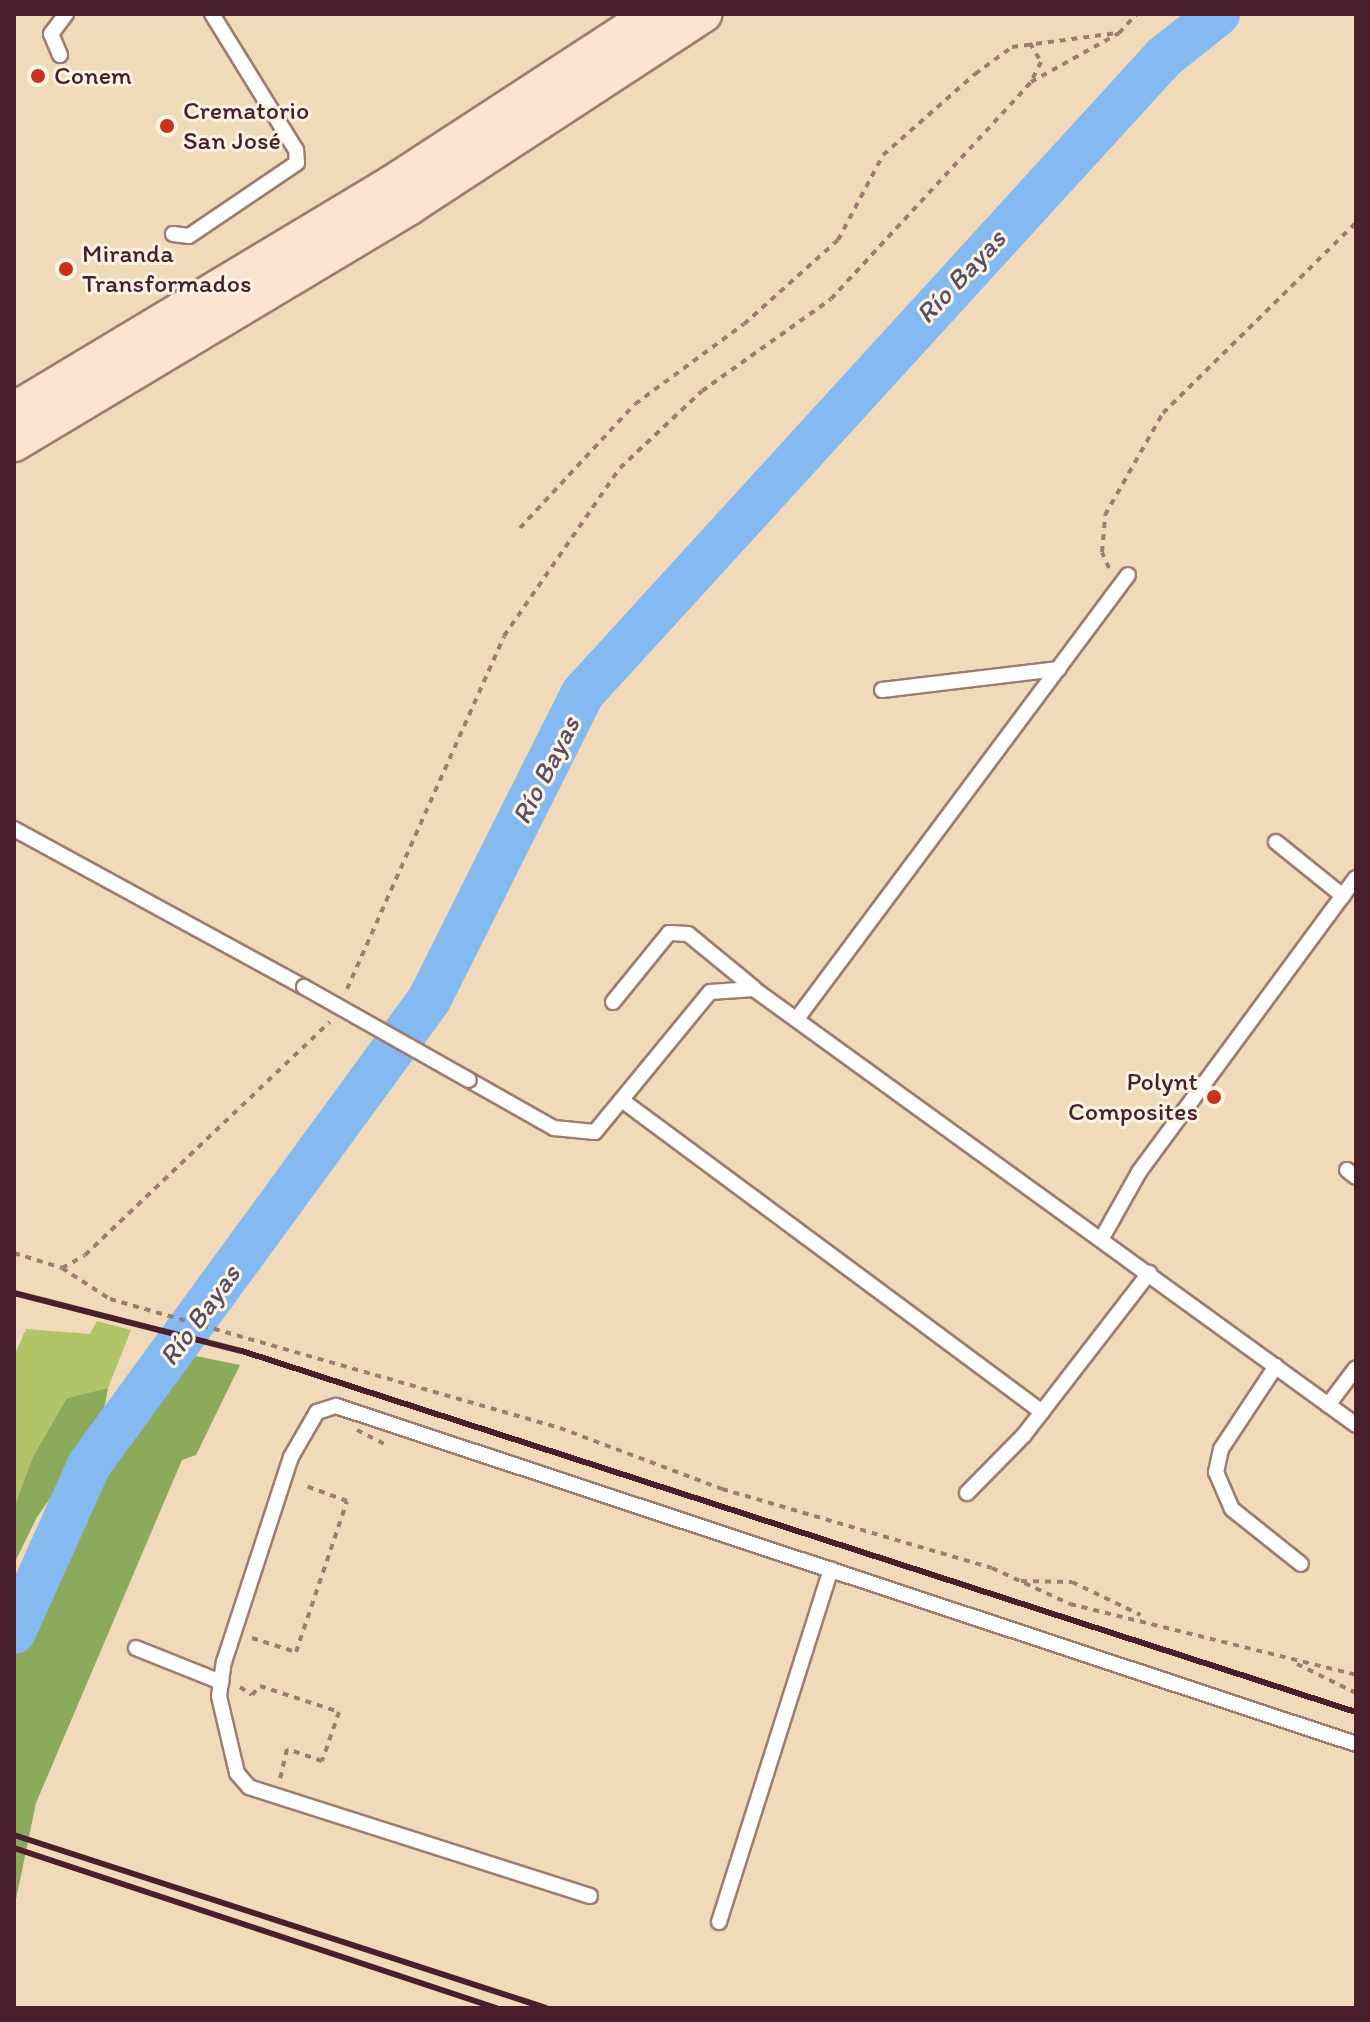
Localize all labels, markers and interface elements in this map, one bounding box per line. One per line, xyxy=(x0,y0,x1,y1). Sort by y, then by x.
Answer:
place label: Conem xyxy=(54,60,132,92)
marker: Conem xyxy=(29,67,47,85)
place label: Crematorio San José xyxy=(183,95,309,156)
marker: Crematorio San José xyxy=(158,117,176,135)
water label: Río Bayas xyxy=(908,222,1012,330)
place label: Miranda Transformados xyxy=(82,238,252,300)
marker: Miranda Transformados xyxy=(57,260,75,278)
water label: Río Bayas xyxy=(504,710,586,830)
place label: Polynt Composites xyxy=(1068,1066,1198,1128)
marker: Polynt Composites xyxy=(1205,1088,1223,1106)
water label: Río Bayas xyxy=(151,1258,247,1372)

